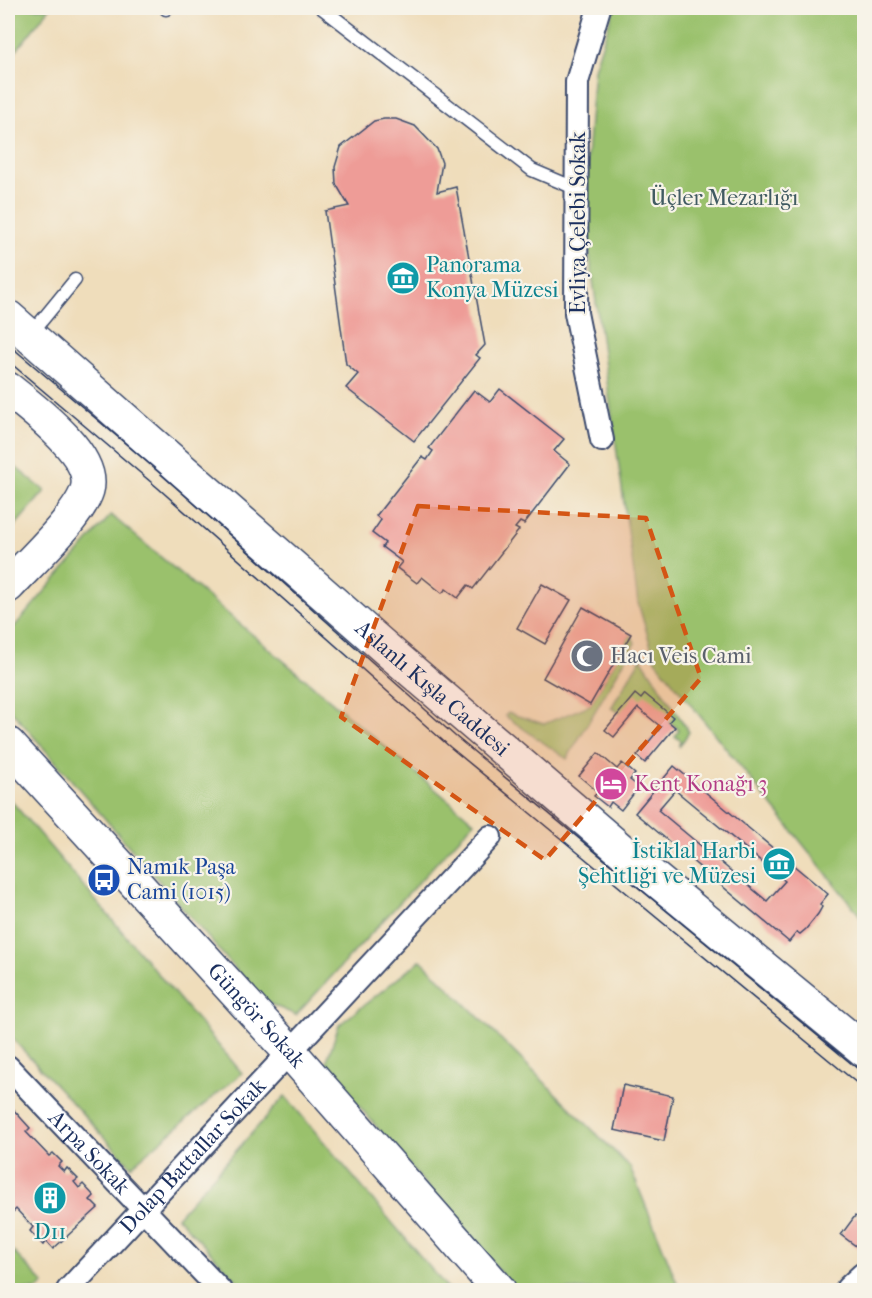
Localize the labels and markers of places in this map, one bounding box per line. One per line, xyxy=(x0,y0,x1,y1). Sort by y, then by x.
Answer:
place label: Panorama Konya Müzesi xyxy=(426,252,559,303)
museum icon: Panorama Konya Müzesi xyxy=(385,260,421,296)
mosque icon: Hacı Veis Cami xyxy=(569,638,605,674)
place label: Hacı Veis Cami xyxy=(610,643,752,669)
hotel icon: Kent Konağı 3 xyxy=(593,766,629,802)
place label: Kent Konağı 3 xyxy=(634,771,767,797)
place label: İstiklal Harbi Şehitliği ve Müzesi xyxy=(578,837,756,889)
museum icon: İstiklal Harbi Şehitliği ve Müzesi xyxy=(761,846,797,882)
place label: Namık Paşa Cami (1015) xyxy=(127,854,237,905)
bus stop icon: Namık Paşa Cami (1015) xyxy=(86,862,122,898)
building icon: D11 xyxy=(32,1180,68,1216)
place label: D11 xyxy=(34,1219,66,1245)

